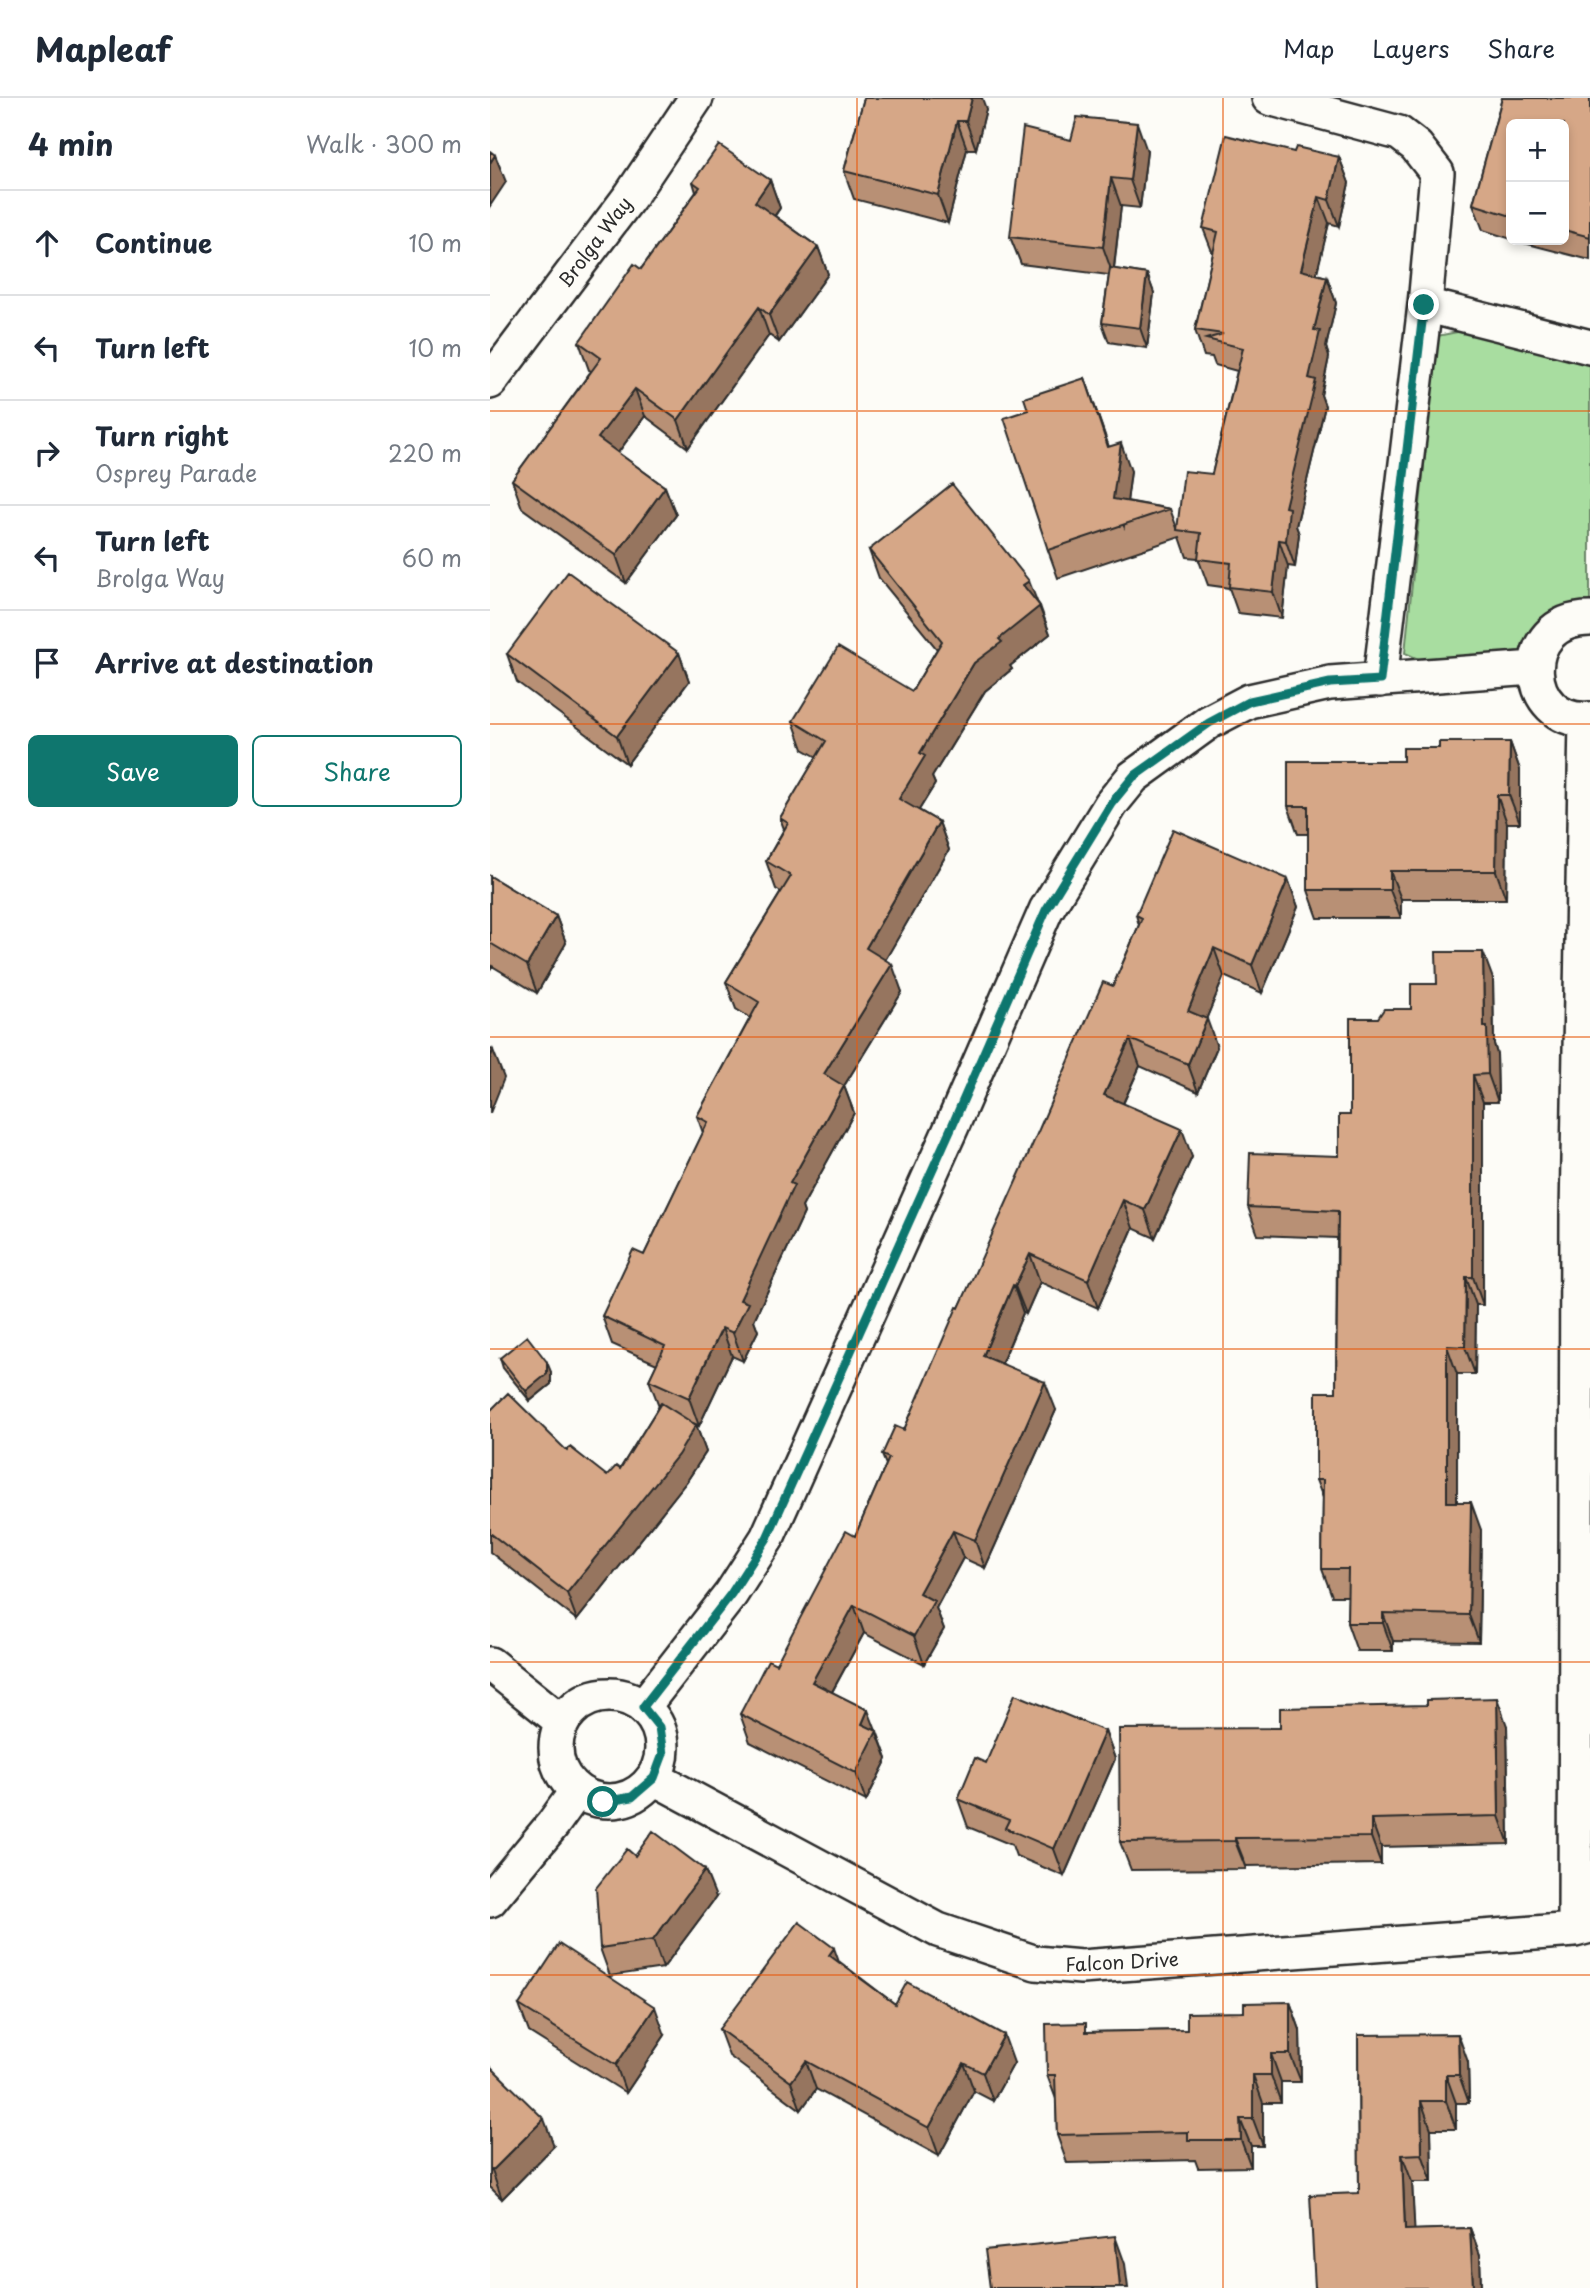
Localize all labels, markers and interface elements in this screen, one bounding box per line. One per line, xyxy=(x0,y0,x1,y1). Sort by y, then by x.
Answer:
text: Mapleaf xyxy=(35,23,171,73)
text: Map xyxy=(1283,30,1334,66)
text: Layers xyxy=(1372,30,1449,66)
text: Share xyxy=(1487,30,1555,66)
map controls xyxy=(1506,119,1569,245)
button: + xyxy=(1506,119,1569,182)
text: 4 min xyxy=(28,121,114,166)
text: Walk · 300 m xyxy=(306,126,462,161)
button: − xyxy=(1506,182,1569,245)
street label: Brolga Way xyxy=(551,190,638,293)
text: Continue xyxy=(95,223,212,262)
icon: ahead xyxy=(28,224,66,262)
text: 10 m xyxy=(408,225,462,260)
route end xyxy=(1408,289,1439,320)
text: Turn left xyxy=(95,328,210,367)
icon: left xyxy=(28,329,66,367)
text: 10 m xyxy=(408,330,462,365)
text: Turn right xyxy=(95,416,229,455)
icon: right xyxy=(28,434,66,472)
text: 220 m xyxy=(388,435,462,470)
text: Osprey Parade xyxy=(95,455,257,490)
text: Turn left xyxy=(95,521,210,560)
icon: left xyxy=(28,539,66,577)
text: 60 m xyxy=(402,540,462,575)
text: Brolga Way xyxy=(95,560,225,595)
text: Arrive at destination xyxy=(95,643,374,682)
icon: arrive xyxy=(28,644,66,682)
button: Save xyxy=(28,735,238,807)
button: Share xyxy=(252,735,462,807)
route start xyxy=(587,1786,618,1817)
street label: Falcon Drive xyxy=(1064,1944,1179,1978)

